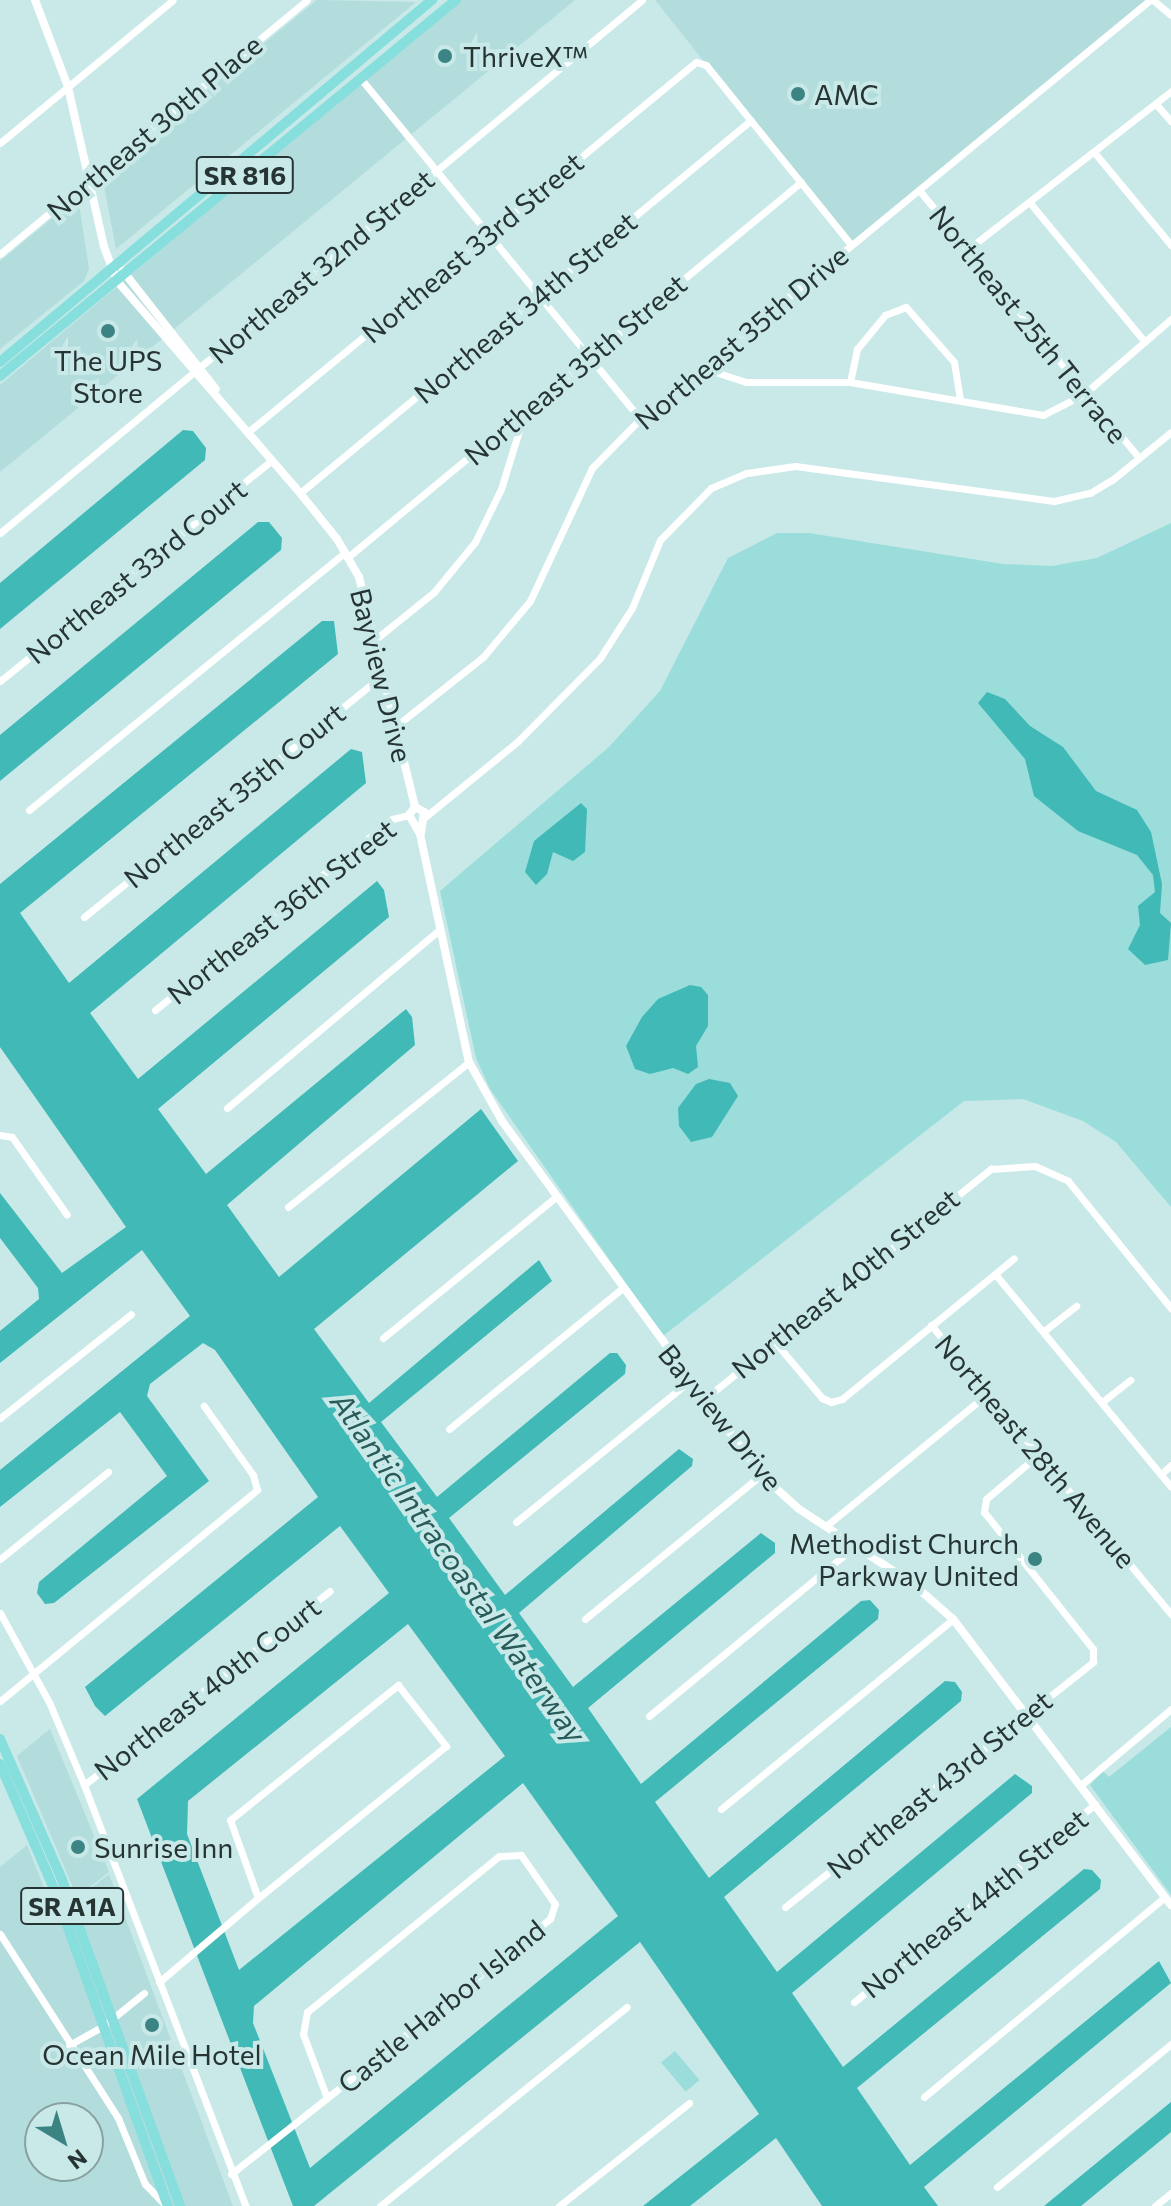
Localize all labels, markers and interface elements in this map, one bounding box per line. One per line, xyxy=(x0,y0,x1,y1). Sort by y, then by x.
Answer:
street label: Northeast 30th Place xyxy=(40,27,268,227)
place label: ThriveX™ xyxy=(463,39,587,73)
marker: ThriveX™ xyxy=(434,45,456,67)
place label: AMC xyxy=(814,77,879,111)
marker: AMC xyxy=(789,85,807,103)
street label: Northeast 33rd Street xyxy=(354,145,590,349)
road number: SR 816 xyxy=(195,153,295,197)
street label: Northeast 32nd Street xyxy=(202,162,440,370)
street label: Northeast 25th Terrace xyxy=(923,198,1135,450)
street label: Northeast 34th Street xyxy=(407,204,643,410)
street label: Northeast 35th Drive xyxy=(628,238,854,436)
street label: Northeast 35th Street xyxy=(457,266,693,472)
marker: The UPS Store xyxy=(99,322,117,340)
place label: The UPS Store xyxy=(54,343,162,409)
street label: Northeast 33rd Court xyxy=(19,472,253,670)
street label: Bayview Drive xyxy=(344,584,420,766)
street label: Northeast 35th Court xyxy=(117,696,351,894)
street label: Northeast 36th Street xyxy=(160,811,402,1011)
street label: Northeast 40th Street xyxy=(725,1181,965,1385)
street label: Northeast 28th Avenue xyxy=(929,1328,1143,1574)
street label: Bayview Drive xyxy=(652,1337,790,1497)
water label: Atlantic Intracoastal Waterway xyxy=(324,1385,594,1749)
place label: Methodist Church Parkway United xyxy=(789,1526,1019,1592)
marker: Methodist Church Parkway United xyxy=(1026,1550,1044,1568)
street label: Northeast 40th Court xyxy=(87,1589,327,1787)
street label: Northeast 43rd Street xyxy=(820,1683,1058,1885)
street label: Northeast 44th Street xyxy=(854,1801,1094,2005)
place label: Sunrise Inn xyxy=(94,1830,233,1864)
marker: Sunrise Inn xyxy=(69,1838,87,1856)
road number: SR A1A xyxy=(20,1884,124,1928)
street label: Castle Harbor Island xyxy=(331,1912,551,2100)
marker: Ocean Mile Hotel xyxy=(143,2016,161,2034)
place label: Ocean Mile Hotel xyxy=(42,2037,262,2071)
north arrow xyxy=(24,2102,104,2182)
text: N xyxy=(63,2144,93,2175)

